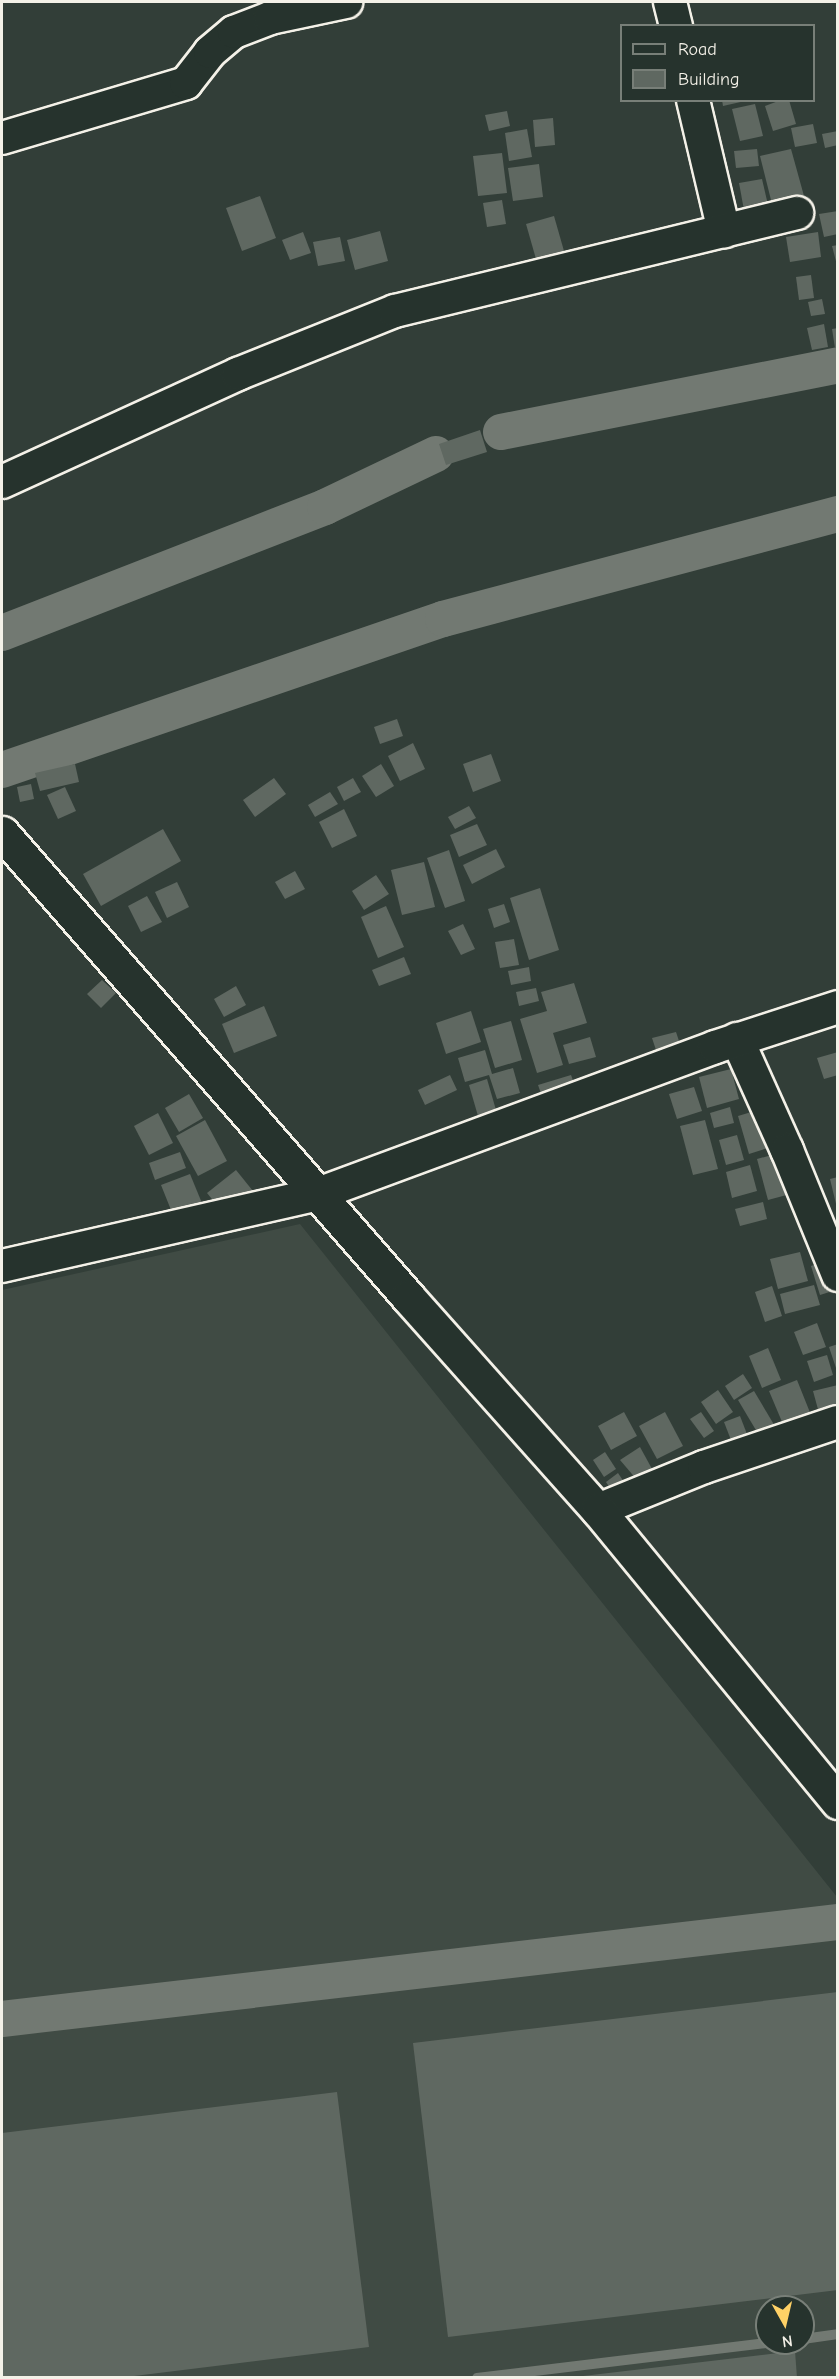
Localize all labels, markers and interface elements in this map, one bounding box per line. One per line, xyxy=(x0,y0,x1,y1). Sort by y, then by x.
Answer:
legend xyxy=(620,24,815,102)
text: Road xyxy=(678,39,717,60)
text: Building xyxy=(678,69,740,90)
north arrow xyxy=(755,2295,815,2355)
text: N xyxy=(781,2331,794,2350)

